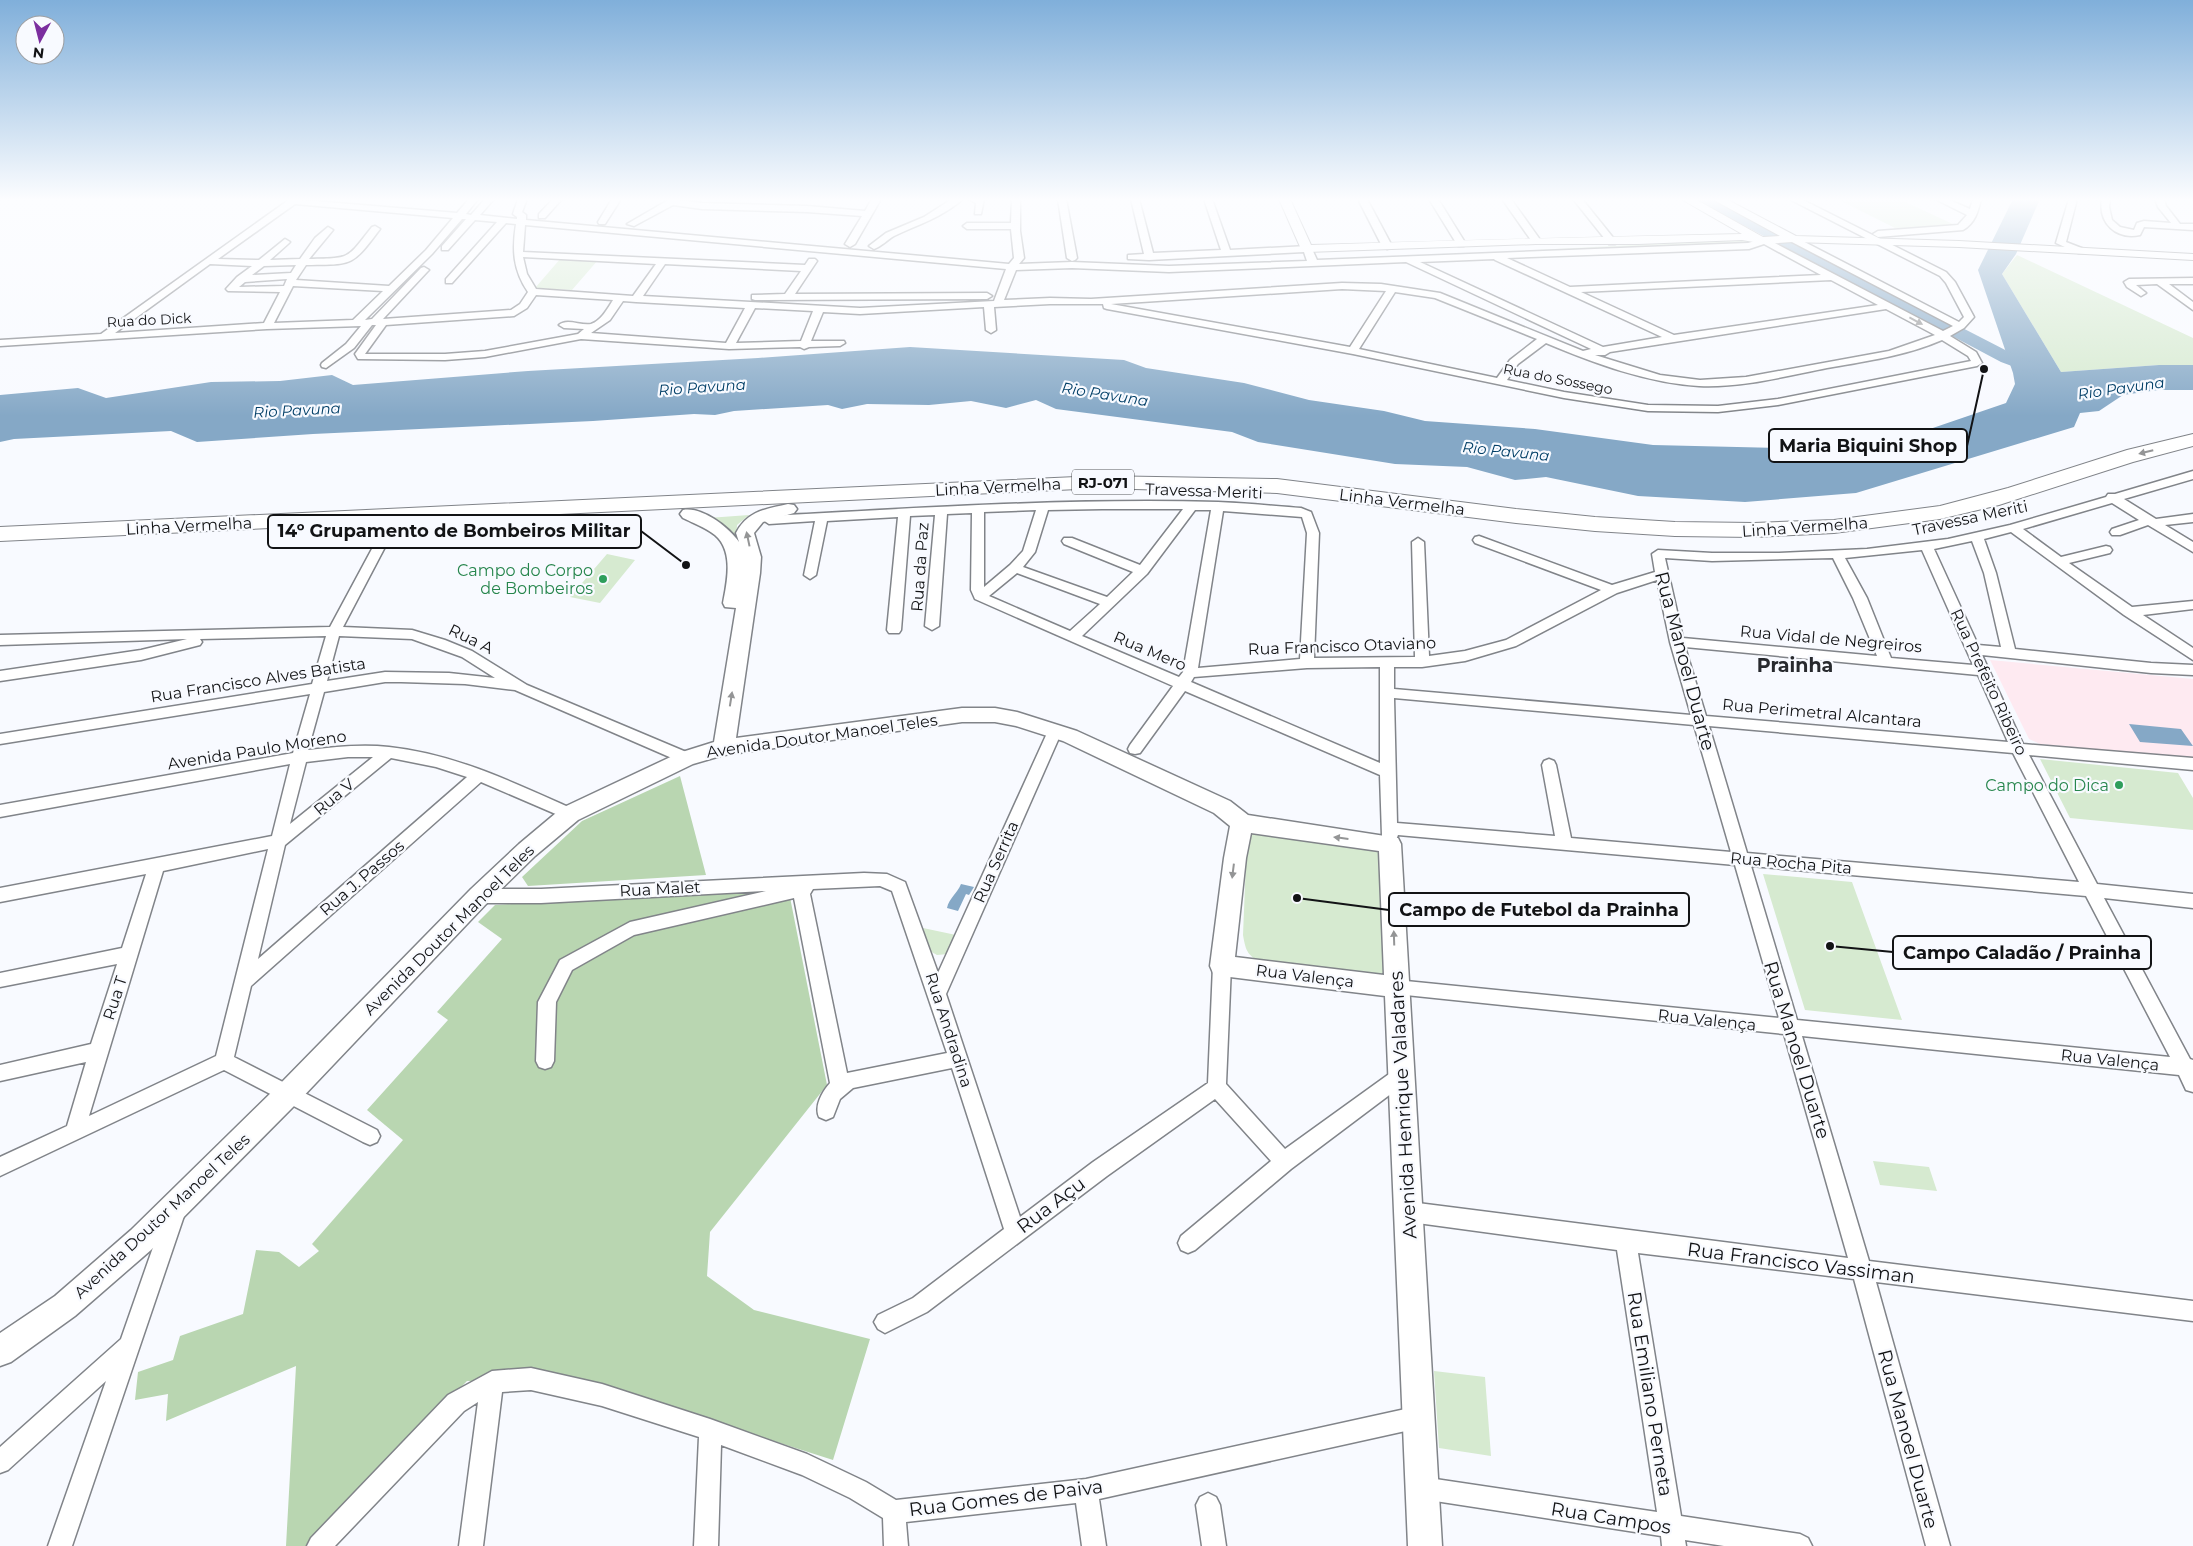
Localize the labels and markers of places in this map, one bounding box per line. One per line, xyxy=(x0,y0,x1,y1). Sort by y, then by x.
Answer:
callout: Maria Biquini Shop xyxy=(1769,429,1967,462)
callout: 14º Grupamento de Bombeiros Militar xyxy=(268,515,641,548)
place label: Campo do Corpo de Bombeiros xyxy=(457,561,593,598)
marker: Campo do Corpo de Bombeiros xyxy=(597,573,609,585)
place label: Campo do Dica xyxy=(1985,776,2109,795)
marker: Campo do Dica xyxy=(2113,779,2125,791)
callout: Campo de Futebol da Prainha xyxy=(1389,893,1689,926)
callout: Campo Caladão / Prainha xyxy=(1893,936,2151,969)

